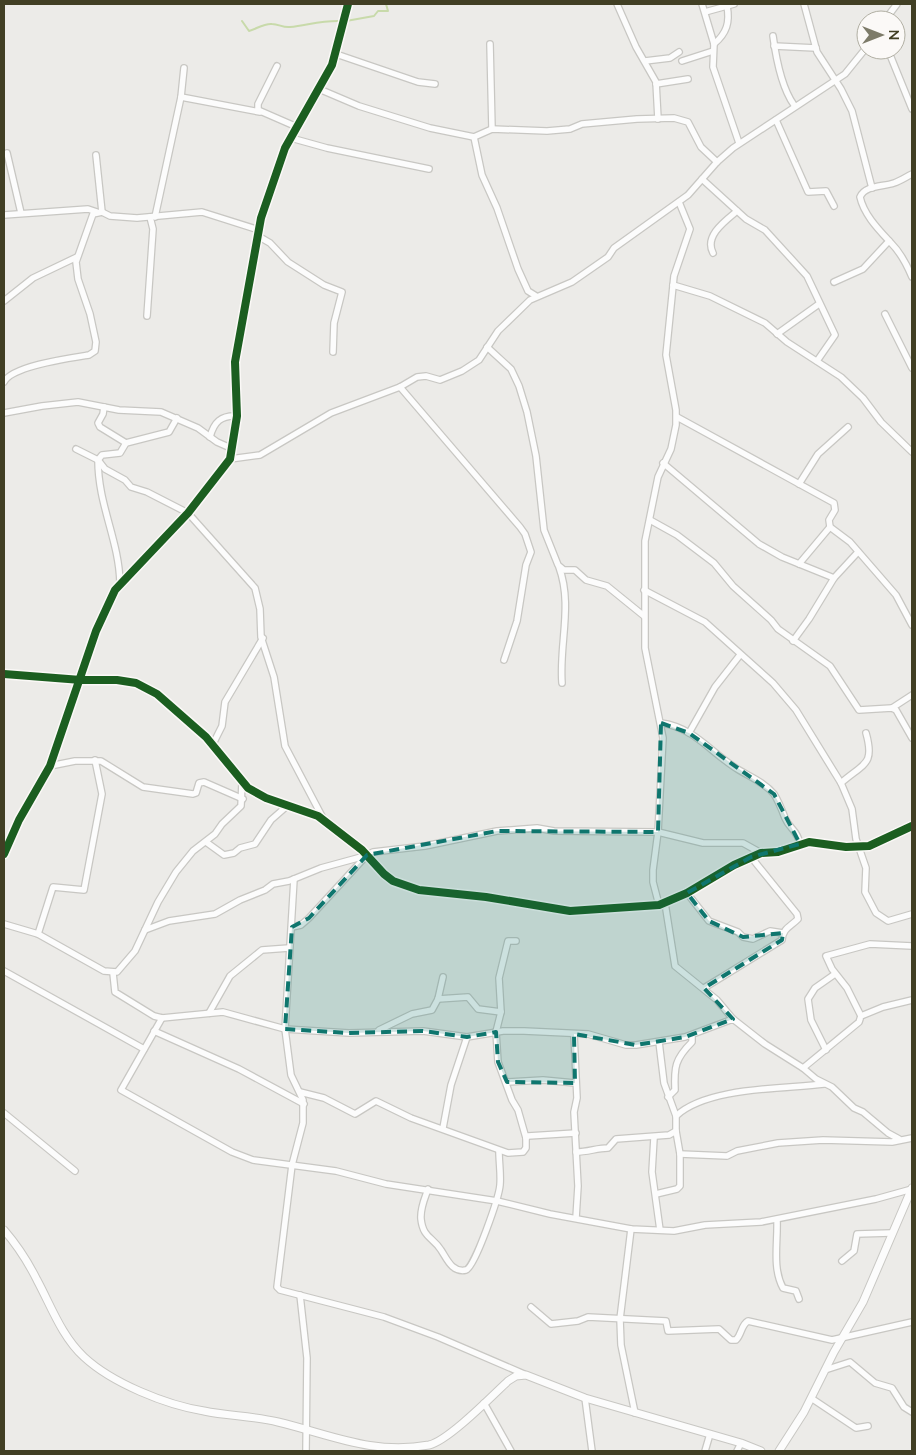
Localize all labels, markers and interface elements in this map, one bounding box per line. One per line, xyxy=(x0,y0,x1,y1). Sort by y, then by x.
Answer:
north arrow xyxy=(856,10,906,60)
text: N xyxy=(886,30,903,40)

